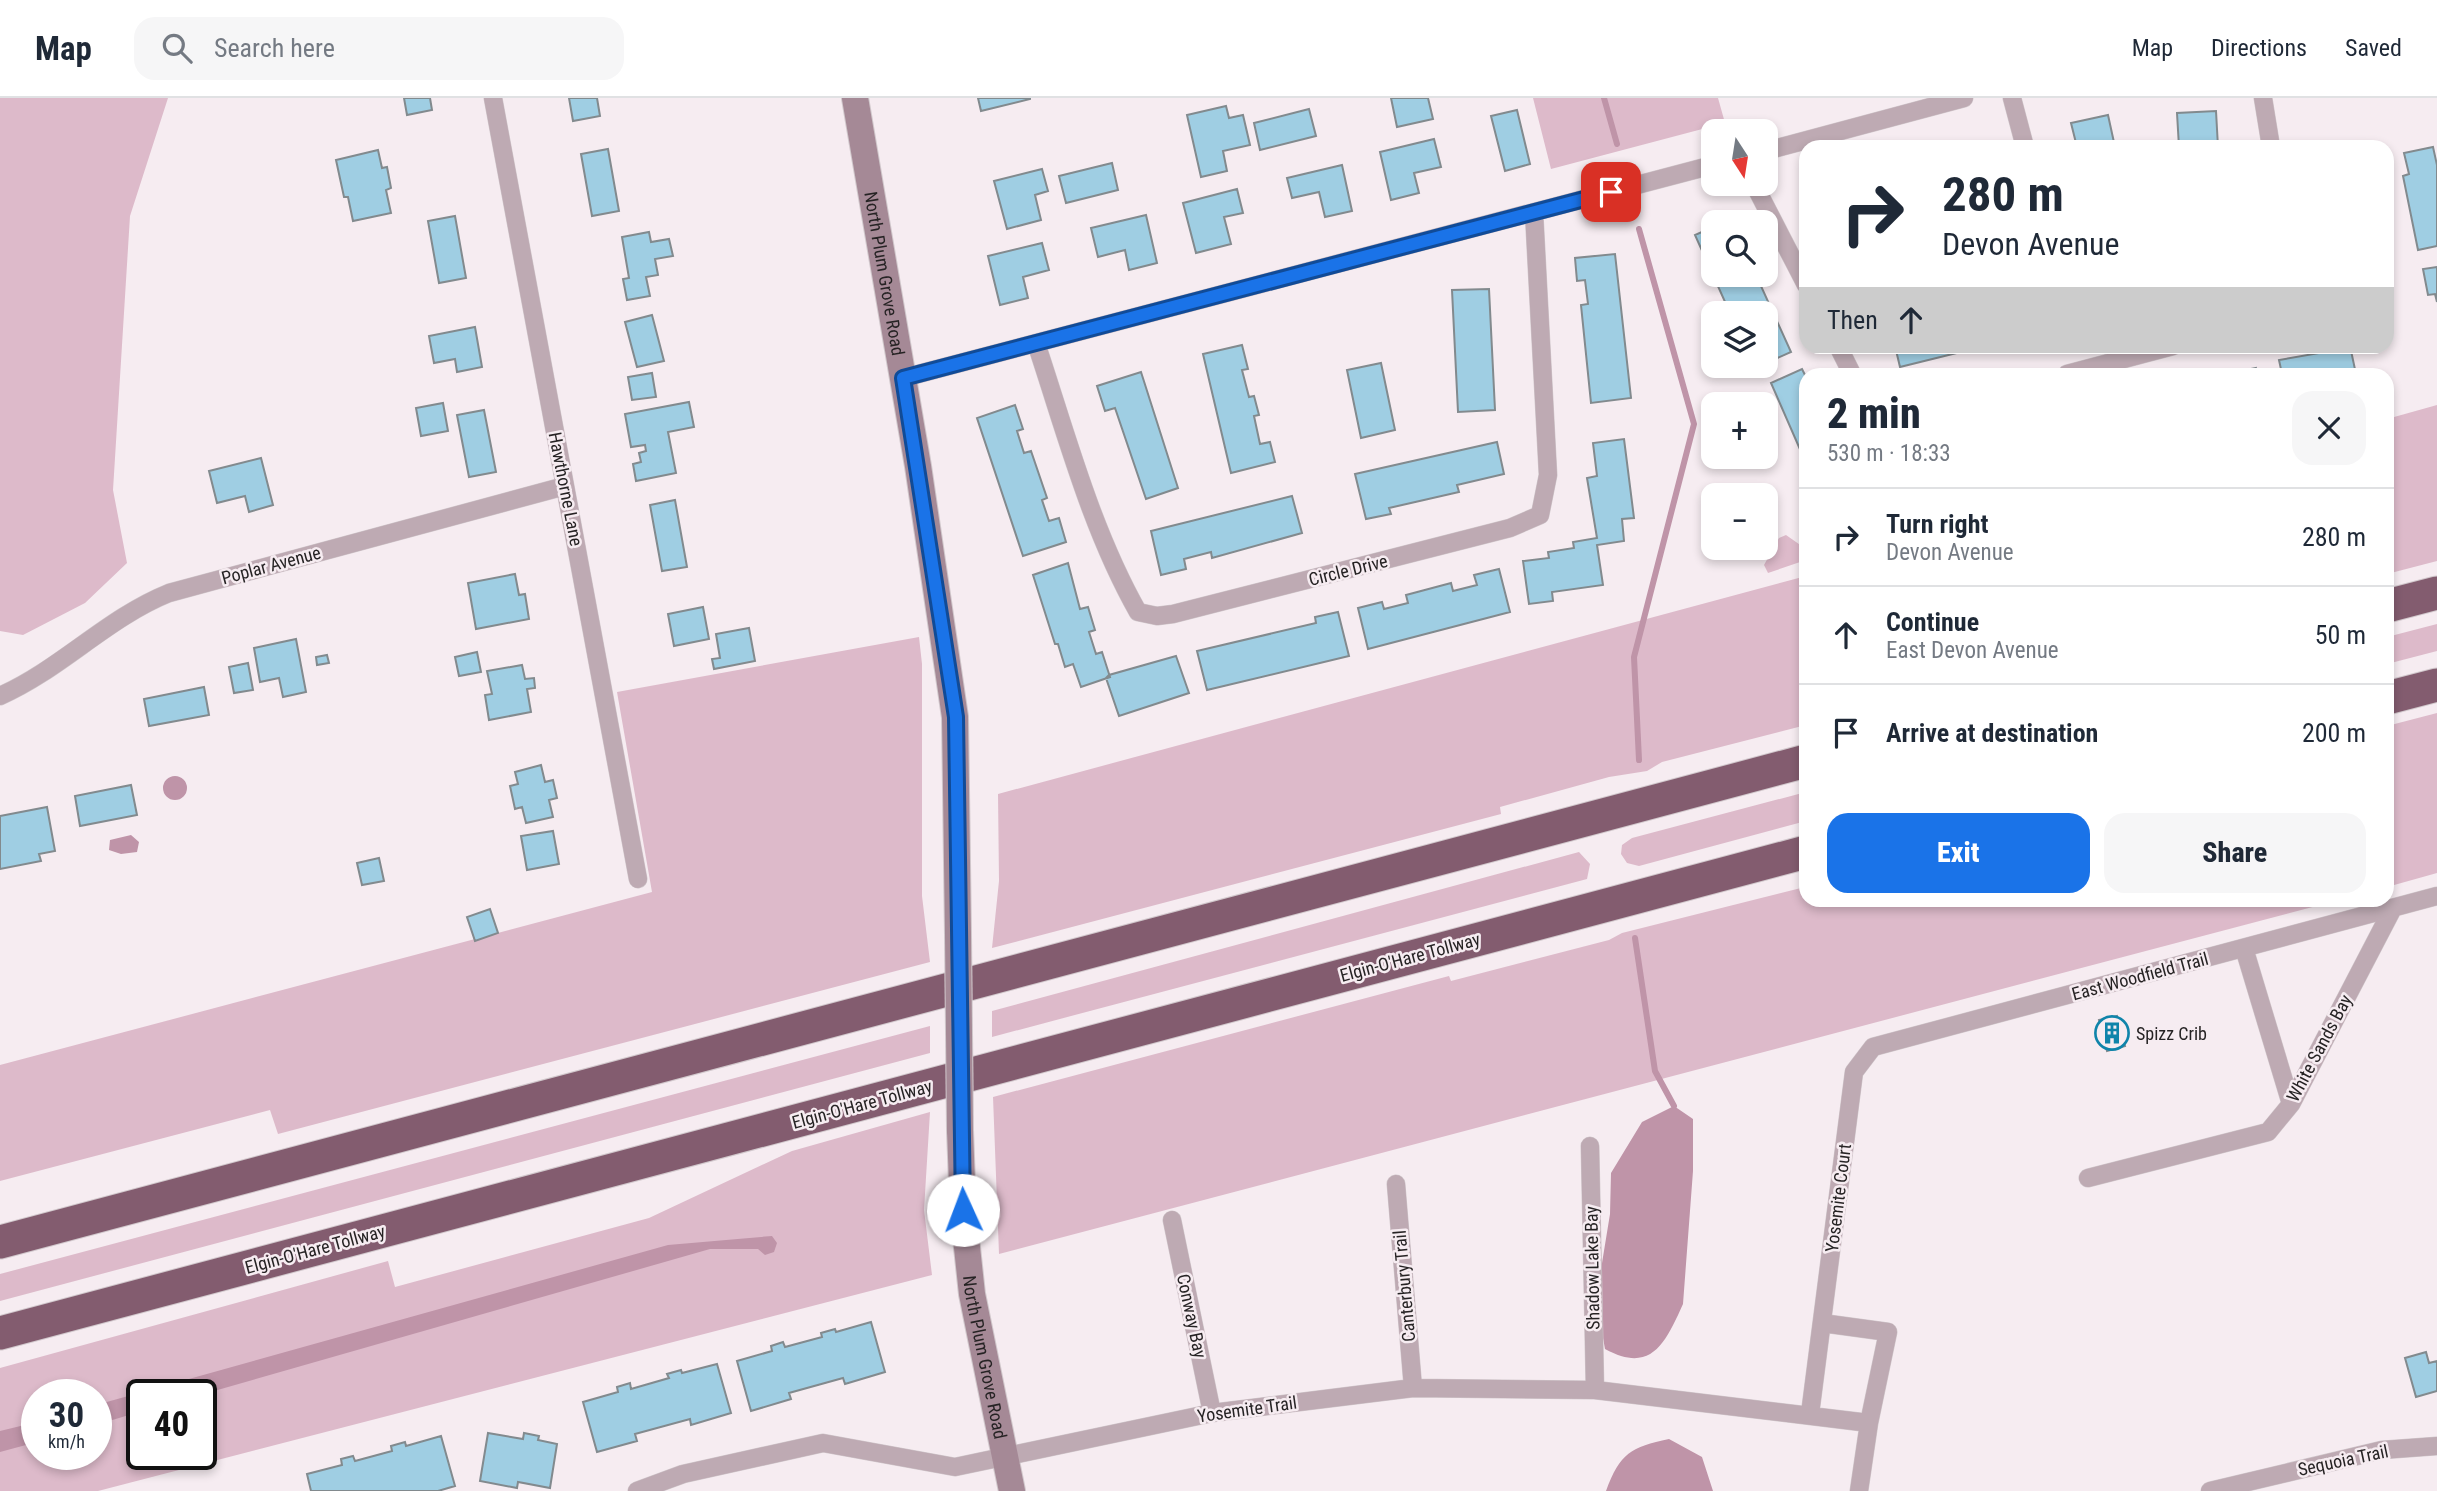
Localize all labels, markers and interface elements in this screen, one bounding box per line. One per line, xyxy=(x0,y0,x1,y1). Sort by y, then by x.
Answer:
search box xyxy=(134,17,624,80)
text: Map xyxy=(35,29,92,68)
icon: search xyxy=(158,29,196,67)
text: Search here xyxy=(214,33,335,63)
text: Map xyxy=(2132,34,2173,62)
text: Directions xyxy=(2211,34,2307,62)
text: Saved xyxy=(2345,34,2402,62)
north arrow xyxy=(1701,119,1778,196)
map controls xyxy=(1701,119,1778,560)
pin xyxy=(1581,162,1641,222)
text: 280 m xyxy=(1942,166,2064,223)
icon: right xyxy=(1827,168,1918,259)
icon: arrive xyxy=(1592,173,1630,211)
street label: North Plum Grove Road xyxy=(861,190,909,357)
button: search xyxy=(1701,210,1778,287)
text: Devon Avenue xyxy=(1942,225,2120,263)
button: layers xyxy=(1701,301,1778,378)
icon: ahead xyxy=(1892,301,1930,339)
text: Then xyxy=(1827,305,1878,335)
text: 2 min xyxy=(1827,389,1921,438)
button: close xyxy=(2292,391,2366,465)
button: + xyxy=(1701,392,1778,469)
street label: Hawthorne Lane xyxy=(545,430,587,548)
text: 530 m · 18:33 xyxy=(1827,440,1951,467)
button: − xyxy=(1701,483,1778,560)
text: Turn right xyxy=(1886,509,1988,539)
icon: right xyxy=(1827,518,1865,556)
text: 280 m xyxy=(2302,522,2366,552)
text: Devon Avenue xyxy=(1886,539,2014,566)
street label: Poplar Avenue xyxy=(219,542,323,588)
street label: Circle Drive xyxy=(1306,550,1390,590)
text: Continue xyxy=(1886,607,1979,637)
icon: ahead xyxy=(1827,616,1865,654)
text: 50 m xyxy=(2315,620,2366,650)
text: East Devon Avenue xyxy=(1886,637,2059,664)
icon: arrive xyxy=(1827,714,1865,752)
text: Arrive at destination xyxy=(1886,718,2098,748)
text: 200 m xyxy=(2302,718,2366,748)
button: Exit xyxy=(1827,813,2090,893)
button: Share xyxy=(2104,813,2366,893)
street label: Elgin-O'Hare Tollway xyxy=(1338,928,1483,986)
street label: East Woodfield Trail xyxy=(2069,948,2211,1004)
street label: White Sands Bay xyxy=(2282,990,2356,1105)
building icon: Spizz Crib xyxy=(2093,1014,2131,1052)
place label: Spizz Crib xyxy=(2136,1023,2207,1044)
street label: Elgin-O'Hare Tollway xyxy=(790,1075,935,1133)
street label: Yosemite Court xyxy=(1821,1142,1855,1254)
position arrow xyxy=(926,1173,1000,1247)
street label: Shadow Lake Bay xyxy=(1580,1205,1604,1330)
street label: Elgin-O'Hare Tollway xyxy=(243,1220,388,1278)
street label: Canterbury Trail xyxy=(1389,1229,1419,1343)
street label: Conway Bay xyxy=(1173,1272,1211,1361)
street label: North Plum Grove Road xyxy=(960,1274,1012,1441)
speed limit sign: 40 xyxy=(126,1379,217,1470)
street label: Yosemite Trail xyxy=(1196,1392,1298,1426)
text: 30 xyxy=(49,1395,84,1436)
text: km/h xyxy=(48,1431,85,1452)
street label: Sequoia Trail xyxy=(2296,1440,2390,1480)

